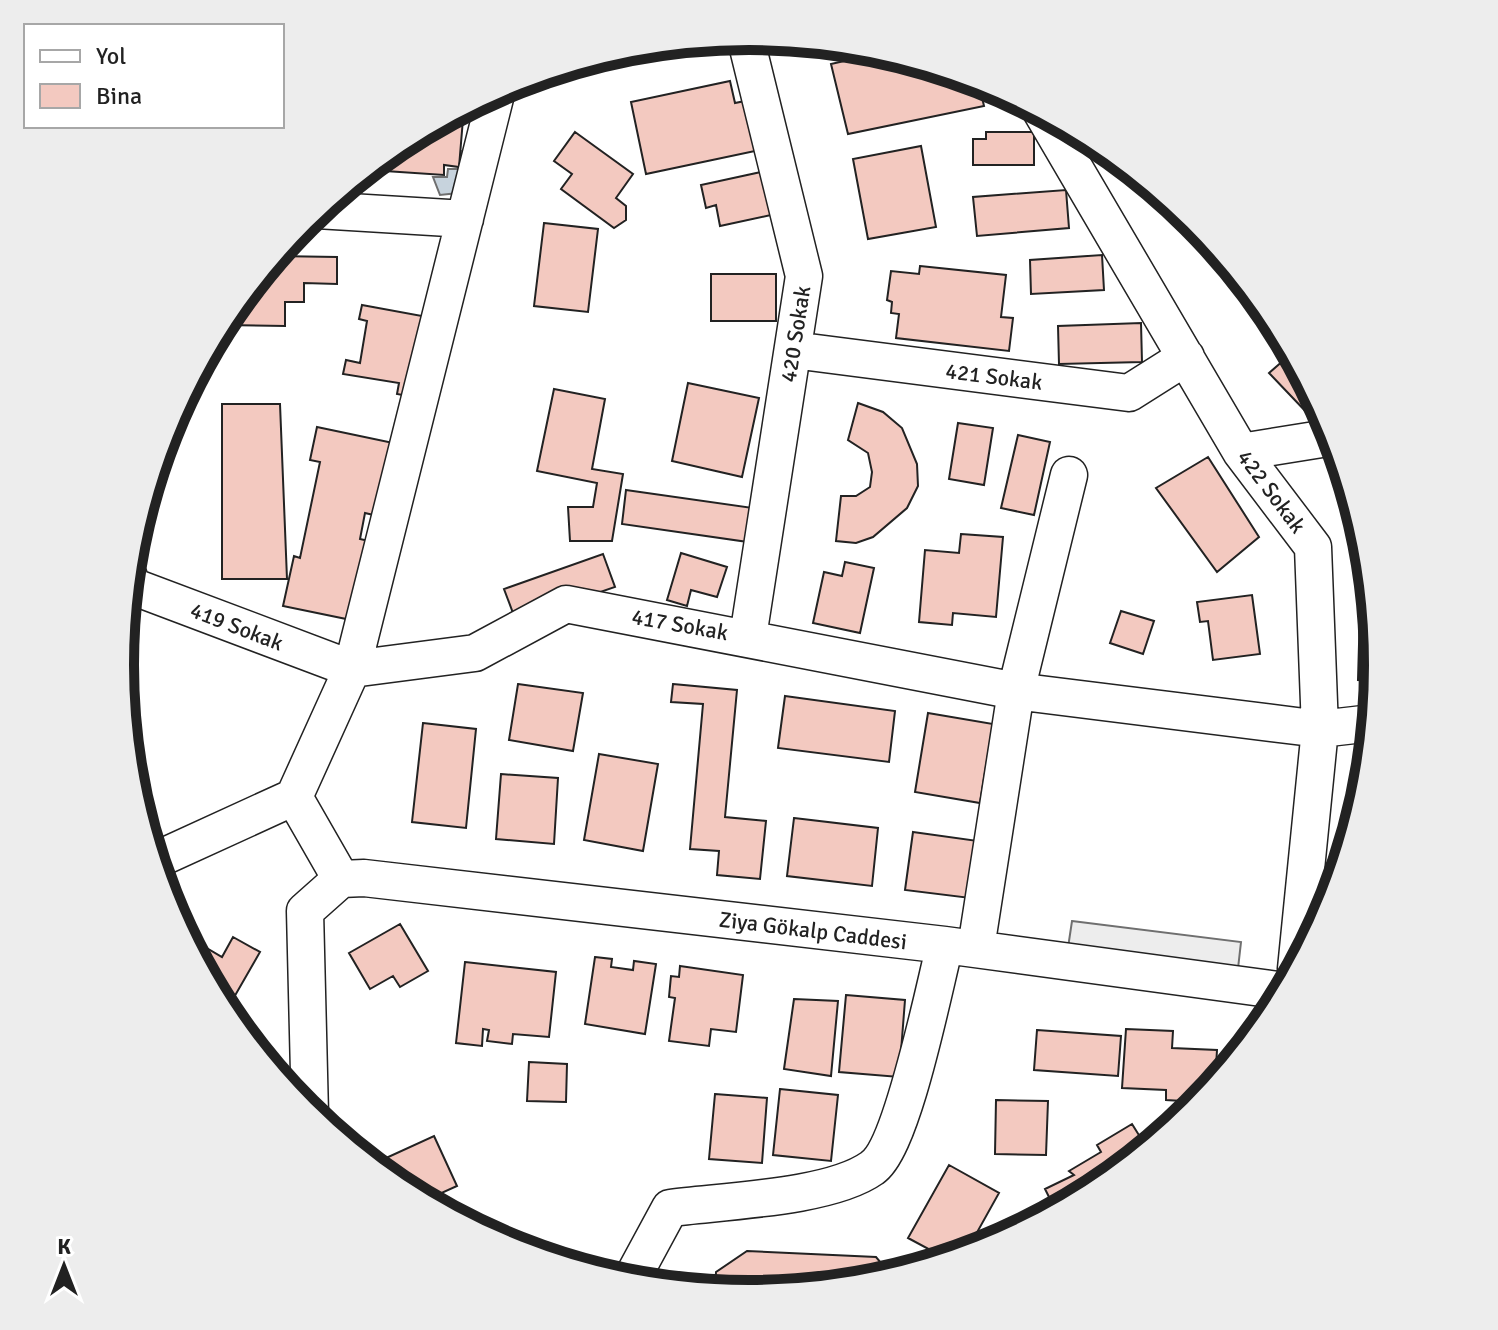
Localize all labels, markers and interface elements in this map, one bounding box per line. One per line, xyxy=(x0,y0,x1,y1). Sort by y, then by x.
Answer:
legend xyxy=(24,24,284,128)
text: Yol xyxy=(96,41,126,71)
text: Bina xyxy=(96,81,142,111)
street label: 420 Sokak xyxy=(775,284,816,384)
street label: 421 Sokak xyxy=(944,357,1044,396)
street label: 422 Sokak xyxy=(1232,444,1312,538)
street label: 419 Sokak xyxy=(187,596,287,657)
street label: 417 Sokak xyxy=(630,603,730,646)
street label: Ziya Gökalp Caddesi xyxy=(717,906,908,955)
north arrow xyxy=(24,1226,104,1306)
text: K xyxy=(57,1233,71,1260)

